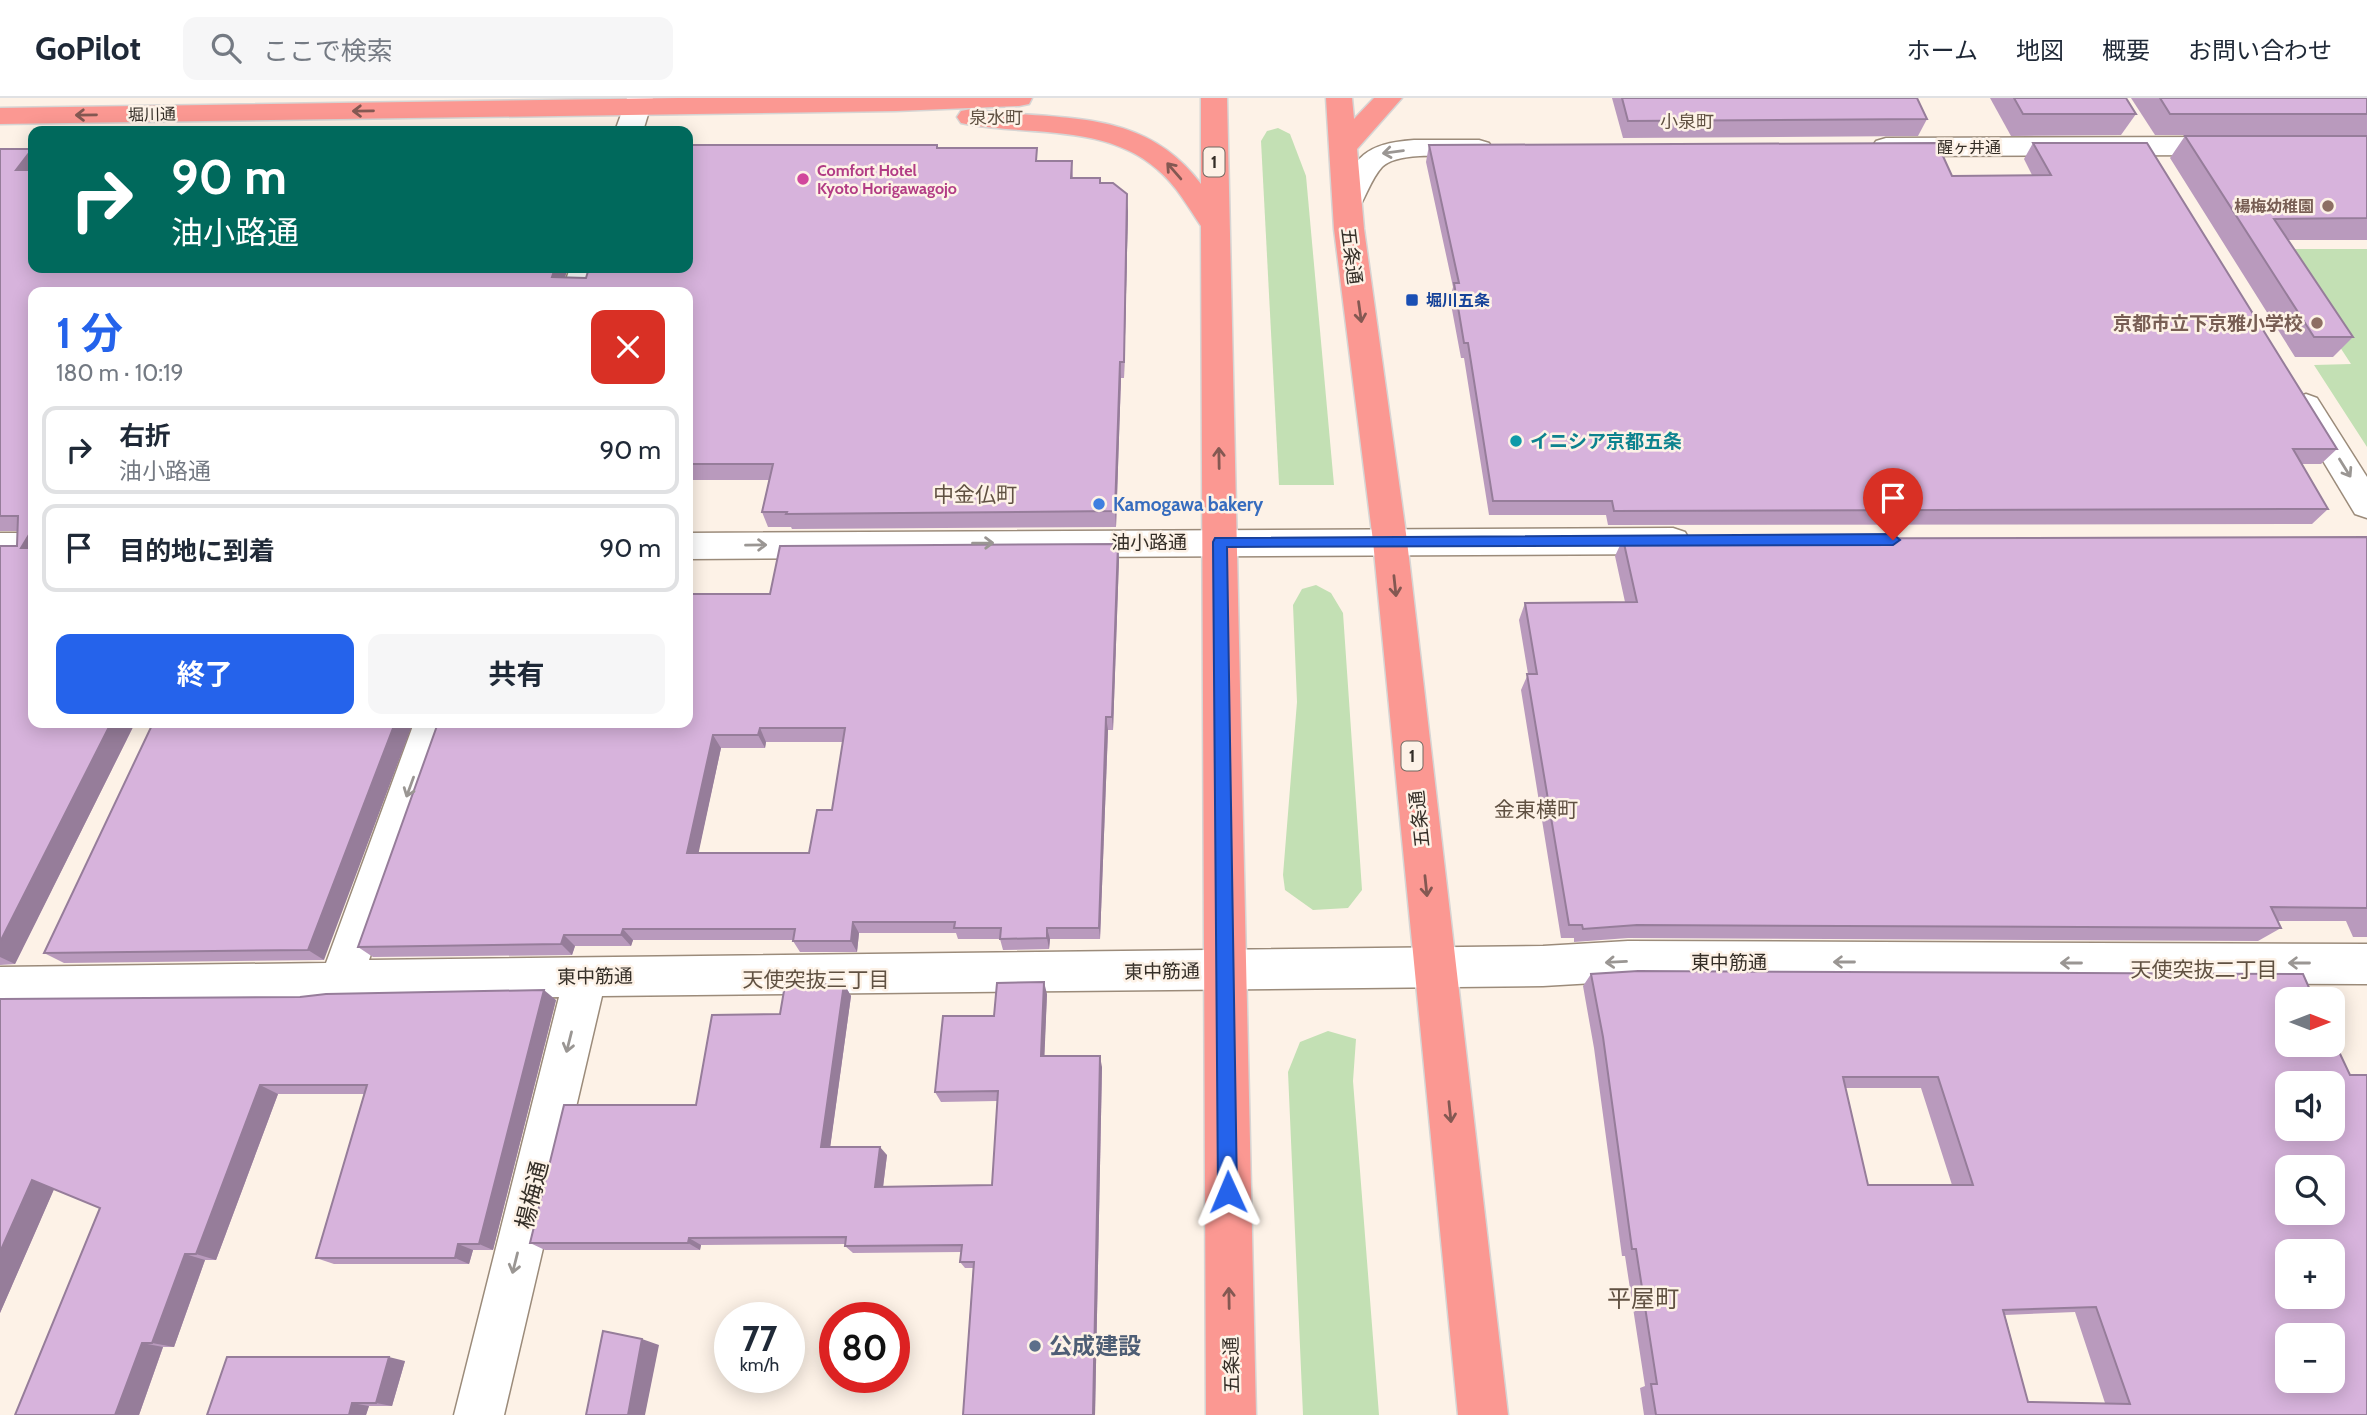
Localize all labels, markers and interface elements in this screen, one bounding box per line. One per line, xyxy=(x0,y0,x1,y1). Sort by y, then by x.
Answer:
search box xyxy=(183,17,673,80)
text: GoPilot xyxy=(35,28,141,68)
icon: search xyxy=(207,29,245,67)
text: ここで検索 xyxy=(263,35,393,67)
text: ホーム xyxy=(1907,36,1978,65)
text: 地図 xyxy=(2016,36,2064,65)
text: 概要 xyxy=(2102,36,2150,65)
text: お問い合わせ xyxy=(2188,36,2332,65)
one-way arrow xyxy=(351,104,374,118)
street label: 堀川通 xyxy=(128,105,176,124)
district label: 泉水町 xyxy=(969,107,1023,129)
one-way arrow xyxy=(75,108,98,122)
district label: 小泉町 xyxy=(1660,111,1714,133)
street label: 醒ヶ井通 xyxy=(1937,138,2001,157)
one-way arrow xyxy=(1382,146,1404,159)
text: 90 m xyxy=(171,147,287,206)
road number: 1 xyxy=(1204,148,1224,176)
icon: right xyxy=(56,154,147,245)
place label: Comfort Hotel Kyoto Horigawagojo xyxy=(817,161,957,198)
one-way arrow xyxy=(1166,162,1182,180)
marker: Comfort Hotel Kyoto Horigawagojo xyxy=(795,171,811,187)
place label: 楊梅幼稚園 xyxy=(2234,197,2314,216)
marker: 楊梅幼稚園 xyxy=(2320,198,2336,214)
text: 油小路通 xyxy=(171,213,299,252)
street label: 五条通 xyxy=(1337,226,1366,286)
place label: 堀川五条 xyxy=(1426,291,1490,310)
marker: 堀川五条 xyxy=(1404,292,1420,308)
one-way arrow xyxy=(1353,300,1366,323)
text: 1 分 xyxy=(56,307,123,359)
button: close xyxy=(591,310,665,384)
place label: 京都市立下京雅小学校 xyxy=(2113,312,2303,335)
marker: 京都市立下京雅小学校 xyxy=(2309,315,2325,331)
text: 180 m · 10:19 xyxy=(56,359,184,387)
text: 右折 xyxy=(119,420,171,452)
place label: イニシア京都五条 xyxy=(1530,430,1682,453)
icon: right xyxy=(60,431,98,469)
marker: イニシア京都五条 xyxy=(1508,433,1524,449)
text: 90 m xyxy=(599,434,661,466)
one-way arrow xyxy=(1212,447,1226,470)
text: 油小路通 xyxy=(119,457,211,485)
one-way arrow xyxy=(2338,458,2352,478)
pin xyxy=(1863,468,1923,540)
icon: arrive xyxy=(1874,479,1912,517)
district label: 中金仏町 xyxy=(933,482,1017,507)
place label: Kamogawa bakery xyxy=(1113,493,1264,516)
marker: Kamogawa bakery xyxy=(1091,496,1107,512)
icon: arrive xyxy=(60,529,98,567)
street label: 油小路通 xyxy=(1111,531,1187,554)
text: 90 m xyxy=(599,532,661,564)
text: 目的地に到着 xyxy=(119,535,275,567)
one-way arrow xyxy=(972,536,995,550)
one-way arrow xyxy=(744,538,767,552)
one-way arrow xyxy=(1388,575,1401,597)
button: 終了 xyxy=(56,634,354,714)
button: 共有 xyxy=(368,634,665,714)
road number: 1 xyxy=(1402,742,1422,770)
one-way arrow xyxy=(403,776,415,798)
street label: 五条通 xyxy=(1405,789,1434,849)
district label: 金東横町 xyxy=(1494,797,1578,822)
one-way arrow xyxy=(1420,874,1433,897)
street label: 東中筋通 xyxy=(1691,951,1767,974)
one-way arrow xyxy=(1833,955,1856,969)
one-way arrow xyxy=(1606,956,1628,969)
one-way arrow xyxy=(2060,956,2083,970)
one-way arrow xyxy=(2288,956,2311,970)
district label: 天使突抜二丁目 xyxy=(2131,957,2278,982)
street label: 東中筋通 xyxy=(1124,959,1200,984)
street label: 東中筋通 xyxy=(557,964,633,989)
district label: 天使突抜三丁目 xyxy=(743,967,890,992)
north arrow xyxy=(2275,987,2345,1057)
map controls xyxy=(2275,987,2345,1393)
one-way arrow xyxy=(562,1030,575,1053)
button: sound xyxy=(2275,1071,2345,1141)
one-way arrow xyxy=(1444,1100,1457,1123)
position arrow xyxy=(1191,1155,1265,1229)
button: search xyxy=(2275,1155,2345,1225)
street label: 楊梅通 xyxy=(510,1158,554,1232)
button: + xyxy=(2275,1239,2345,1309)
one-way arrow xyxy=(508,1251,522,1274)
district label: 平屋町 xyxy=(1607,1284,1679,1313)
one-way arrow xyxy=(1223,1287,1236,1310)
speed limit sign: 80 xyxy=(819,1302,910,1393)
text: 77 xyxy=(742,1317,777,1360)
button: − xyxy=(2275,1323,2345,1393)
place label: 公成建設 xyxy=(1049,1332,1141,1360)
street label: 五条通 xyxy=(1220,1336,1243,1394)
marker: 公成建設 xyxy=(1027,1338,1043,1354)
text: km/h xyxy=(740,1354,779,1376)

